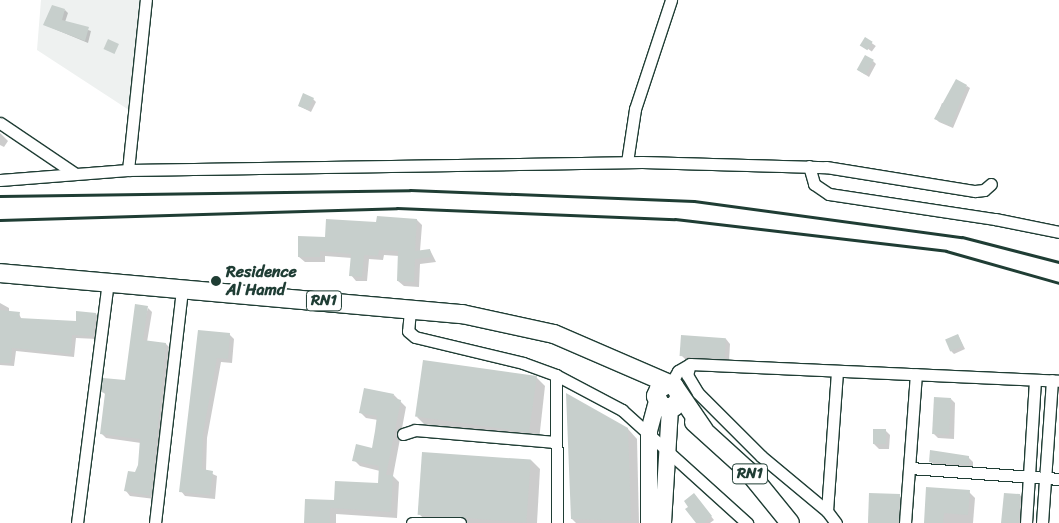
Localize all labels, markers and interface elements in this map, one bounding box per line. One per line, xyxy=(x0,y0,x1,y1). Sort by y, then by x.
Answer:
place label: Residence Al Hamd xyxy=(226,262,297,300)
marker: Residence Al Hamd xyxy=(210,275,222,287)
road number: RN1 xyxy=(305,288,343,314)
road number: RN1 xyxy=(731,462,769,486)

